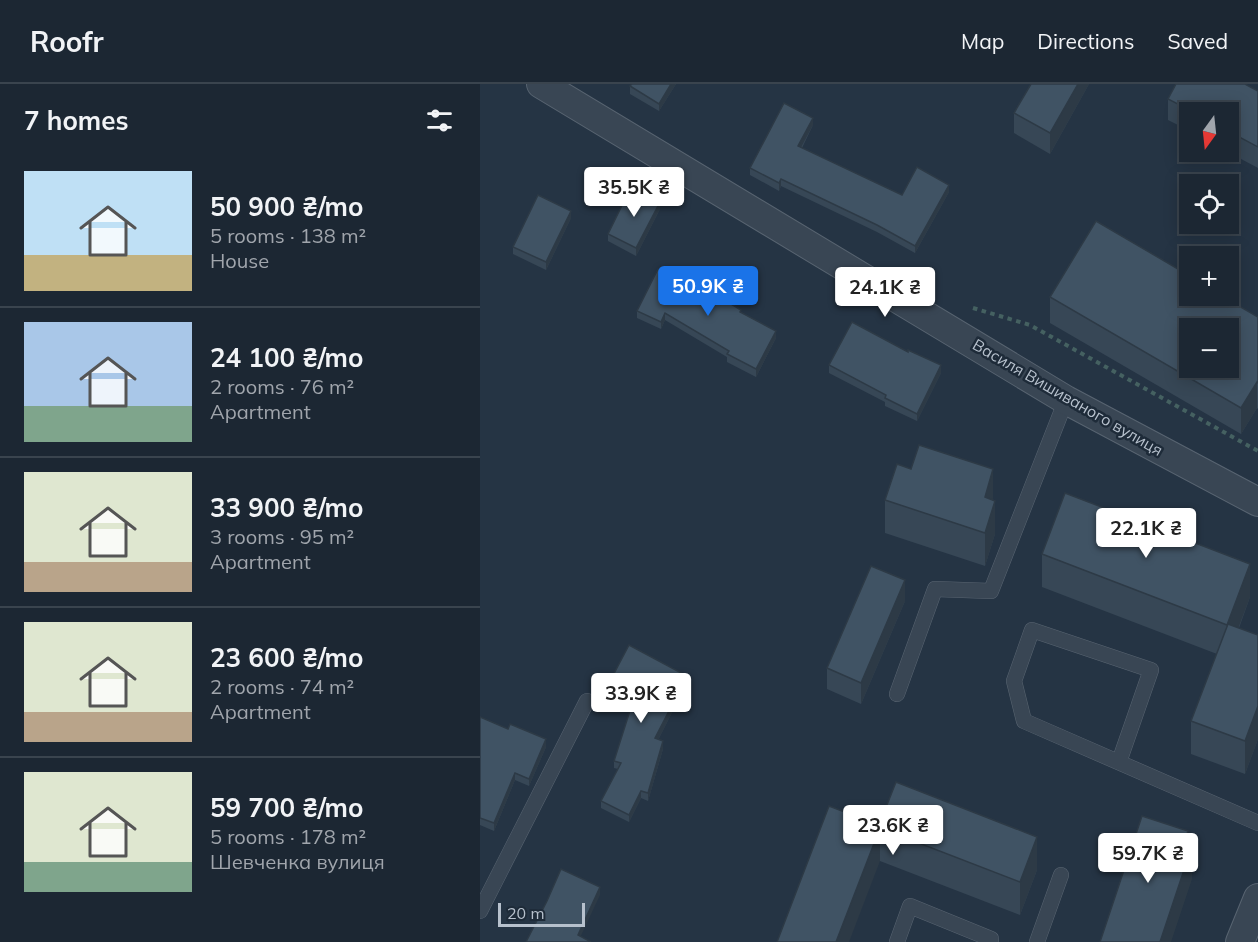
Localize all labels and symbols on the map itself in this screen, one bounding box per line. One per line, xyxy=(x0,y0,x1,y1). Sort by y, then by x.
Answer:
north arrow xyxy=(1179,102,1239,162)
pin: 35.5K ₴ xyxy=(579,167,689,218)
pin: 50.9K ₴ xyxy=(653,266,763,317)
pin: 24.1K ₴ xyxy=(830,267,940,318)
street label: Василя Вишиваного вулиця xyxy=(969,334,1167,460)
pin: 22.1K ₴ xyxy=(1091,508,1201,559)
pin: 33.9K ₴ xyxy=(586,673,696,724)
pin: 23.6K ₴ xyxy=(838,805,948,856)
pin: 59.7K ₴ xyxy=(1093,833,1203,884)
scale bar xyxy=(498,900,585,928)

